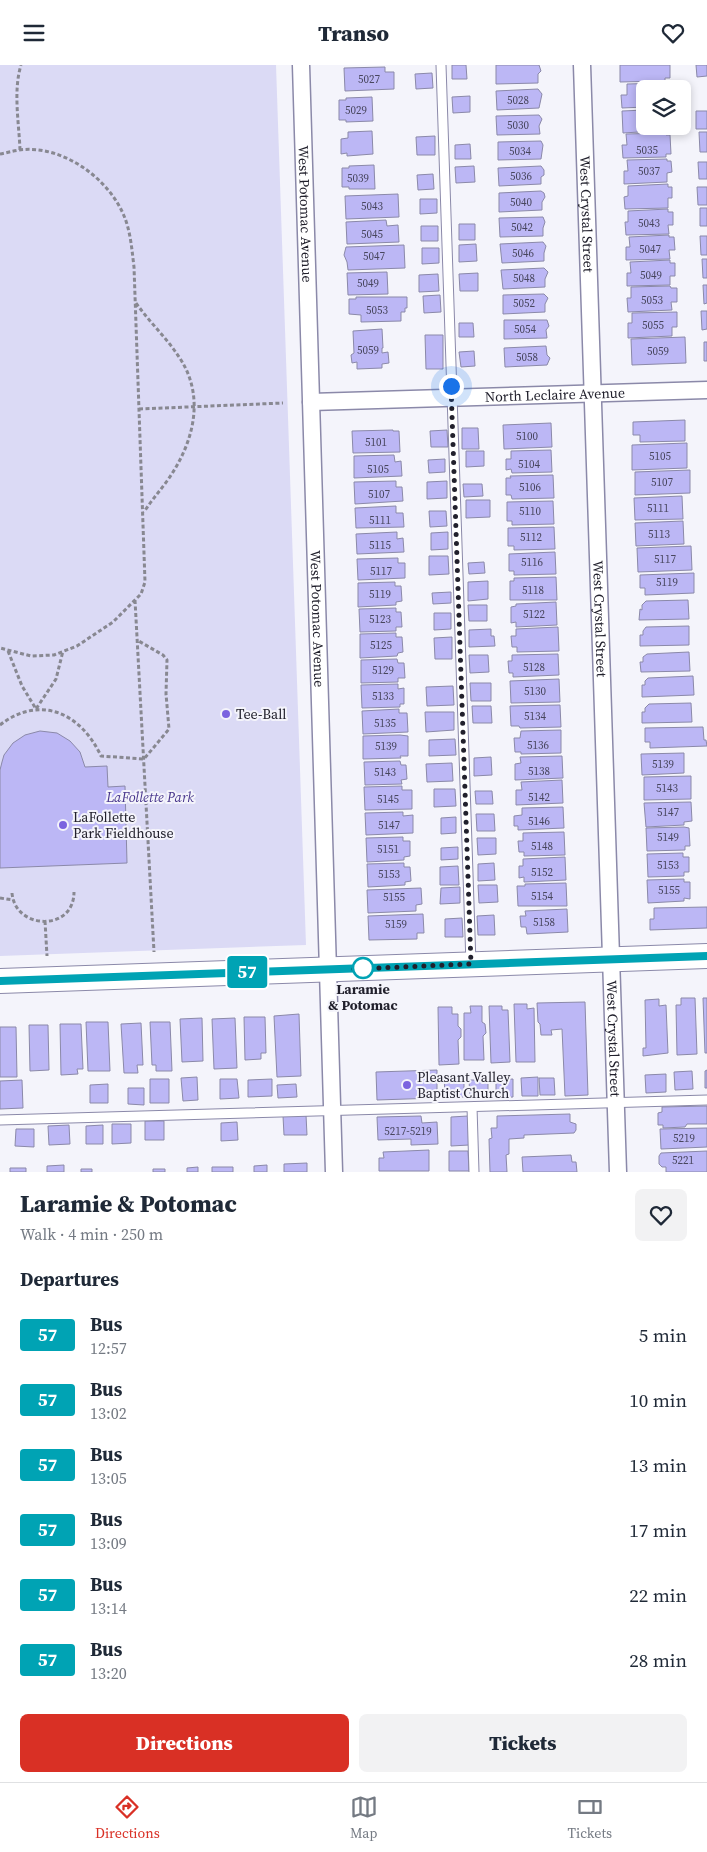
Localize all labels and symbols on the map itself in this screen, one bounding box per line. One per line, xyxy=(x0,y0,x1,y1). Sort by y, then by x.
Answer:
house number: 5027 xyxy=(358,72,380,87)
house number: 5028 xyxy=(507,93,529,108)
house number: 5029 xyxy=(345,103,367,118)
house number: 5030 xyxy=(507,118,529,133)
house number: 5035 xyxy=(636,143,658,158)
house number: 5034 xyxy=(509,144,531,159)
street label: West Potomac Avenue xyxy=(293,145,317,283)
street label: West Crystal Street xyxy=(575,155,599,273)
house number: 5037 xyxy=(638,164,660,179)
house number: 5036 xyxy=(510,169,532,184)
house number: 5039 xyxy=(347,171,369,186)
house number: 5040 xyxy=(510,195,532,210)
house number: 5043 xyxy=(361,199,383,214)
house number: 5043 xyxy=(638,216,660,231)
house number: 5042 xyxy=(511,220,533,235)
house number: 5045 xyxy=(361,227,383,242)
house number: 5047 xyxy=(639,242,661,257)
house number: 5046 xyxy=(512,246,534,261)
house number: 5047 xyxy=(363,249,385,264)
house number: 5049 xyxy=(640,268,662,283)
house number: 5048 xyxy=(513,271,535,286)
house number: 5049 xyxy=(357,276,379,291)
house number: 5053 xyxy=(641,293,663,308)
house number: 5052 xyxy=(513,296,535,311)
house number: 5053 xyxy=(366,303,388,318)
house number: 5055 xyxy=(642,318,664,333)
house number: 5054 xyxy=(514,322,536,337)
house number: 5059 xyxy=(357,343,379,358)
house number: 5059 xyxy=(647,344,669,359)
house number: 5058 xyxy=(516,350,538,365)
your location xyxy=(439,374,464,399)
street label: North Leclaire Avenue xyxy=(485,382,625,407)
house number: 5100 xyxy=(516,429,538,444)
house number: 5101 xyxy=(365,435,387,450)
house number: 5105 xyxy=(649,449,671,464)
house number: 5104 xyxy=(518,457,540,472)
house number: 5105 xyxy=(367,462,389,477)
house number: 5107 xyxy=(651,475,673,490)
house number: 5106 xyxy=(519,480,541,495)
house number: 5107 xyxy=(368,487,390,502)
house number: 5111 xyxy=(647,501,669,516)
house number: 5110 xyxy=(519,504,541,519)
house number: 5111 xyxy=(369,513,391,528)
house number: 5113 xyxy=(648,527,670,542)
house number: 5112 xyxy=(520,530,542,545)
house number: 5115 xyxy=(369,538,391,553)
street label: West Potomac Avenue xyxy=(305,550,330,688)
house number: 5117 xyxy=(654,552,676,567)
house number: 5116 xyxy=(521,555,543,570)
street label: West Crystal Street xyxy=(588,560,612,678)
house number: 5117 xyxy=(370,564,392,579)
house number: 5119 xyxy=(656,575,678,590)
house number: 5118 xyxy=(522,583,544,598)
house number: 5119 xyxy=(369,587,391,602)
house number: 5122 xyxy=(523,607,545,622)
house number: 5123 xyxy=(369,612,391,627)
house number: 5125 xyxy=(370,638,392,653)
house number: 5128 xyxy=(523,660,545,675)
house number: 5129 xyxy=(372,663,394,678)
house number: 5130 xyxy=(524,684,546,699)
house number: 5133 xyxy=(372,689,394,704)
place label: Tee-Ball xyxy=(236,704,287,724)
marker: Tee-Ball xyxy=(220,708,232,720)
house number: 5134 xyxy=(524,709,546,724)
house number: 5135 xyxy=(374,716,396,731)
house number: 5136 xyxy=(527,738,549,753)
house number: 5139 xyxy=(375,739,397,754)
house number: 5139 xyxy=(652,757,674,772)
house number: 5138 xyxy=(528,764,550,779)
house number: 5143 xyxy=(374,765,396,780)
house number: 5143 xyxy=(656,781,678,796)
park label: LaFollette Park xyxy=(105,787,194,807)
house number: 5142 xyxy=(528,790,550,805)
house number: 5145 xyxy=(377,792,399,807)
house number: 5147 xyxy=(657,805,679,820)
place label: LaFollette Park Fieldhouse xyxy=(73,807,174,843)
house number: 5146 xyxy=(528,814,550,829)
house number: 5147 xyxy=(378,818,400,833)
marker: LaFollette Park Fieldhouse xyxy=(57,819,69,831)
house number: 5149 xyxy=(657,830,679,845)
house number: 5148 xyxy=(531,839,553,854)
house number: 5151 xyxy=(377,842,399,857)
house number: 5153 xyxy=(657,858,679,873)
house number: 5152 xyxy=(531,865,553,880)
house number: 5153 xyxy=(378,867,400,882)
house number: 5155 xyxy=(658,883,680,898)
house number: 5154 xyxy=(531,889,553,904)
house number: 5155 xyxy=(383,890,405,905)
house number: 5158 xyxy=(533,915,555,930)
house number: 5159 xyxy=(385,917,407,932)
line badge: 57 xyxy=(224,956,270,988)
marker: Laramie & Potomac xyxy=(352,957,374,979)
place label: Laramie & Potomac xyxy=(328,979,398,1015)
street label: West Crystal Street xyxy=(602,980,626,1098)
place label: Pleasant Valley Baptist Church xyxy=(417,1067,511,1103)
marker: Pleasant Valley Baptist Church xyxy=(401,1079,413,1091)
house number: 5217-5219 xyxy=(384,1124,432,1139)
house number: 5219 xyxy=(673,1131,695,1146)
house number: 5221 xyxy=(672,1153,694,1168)

